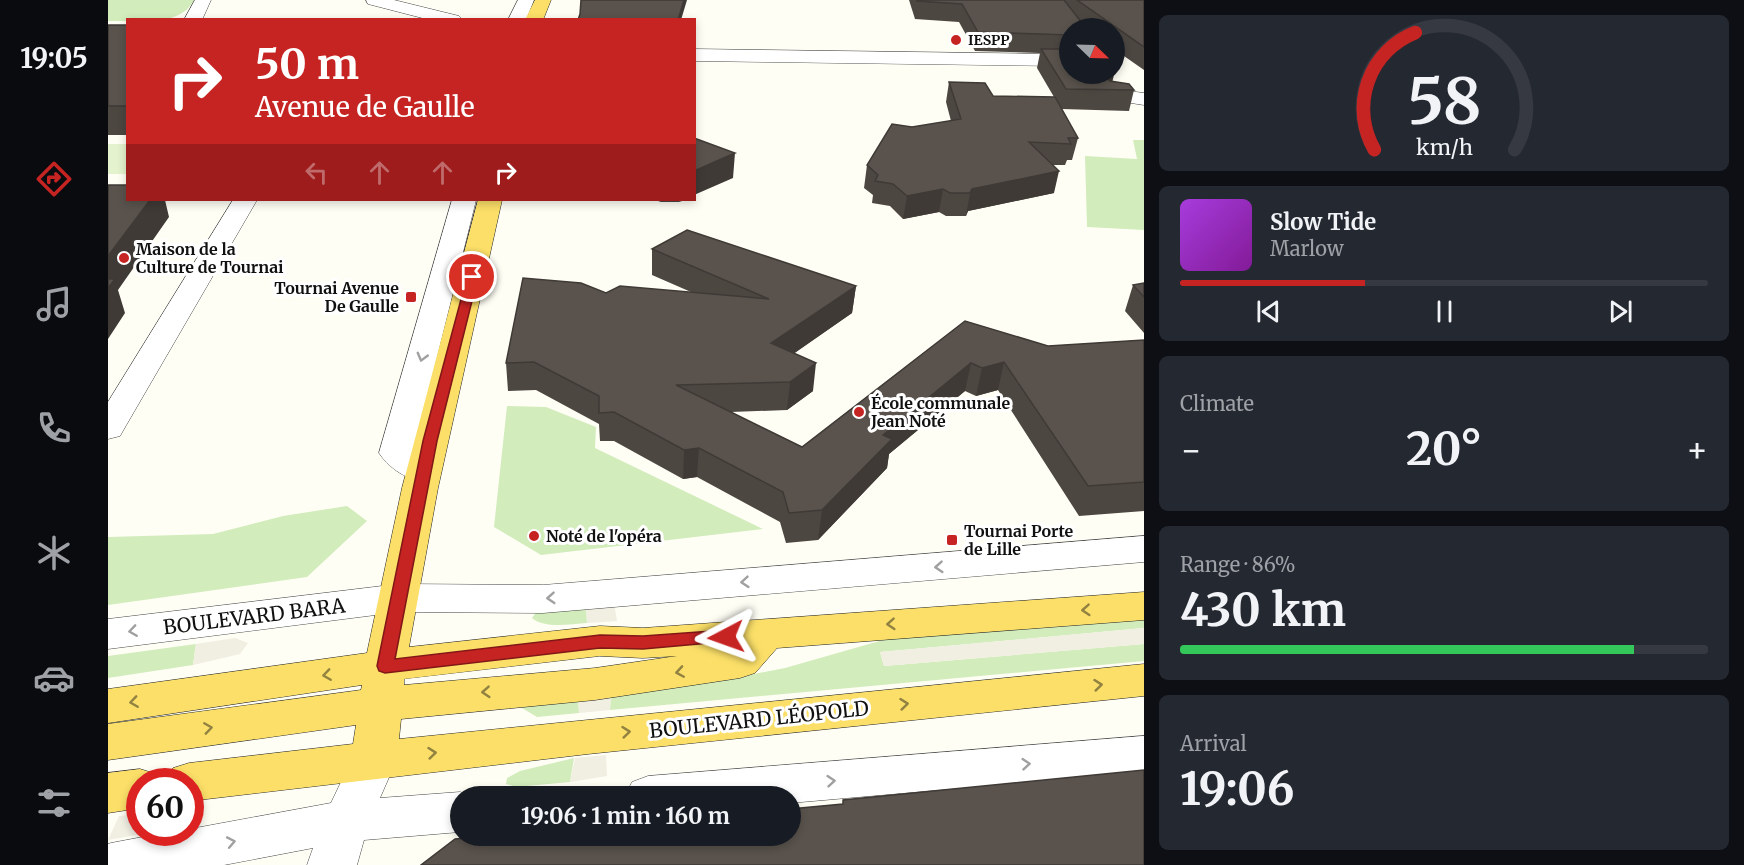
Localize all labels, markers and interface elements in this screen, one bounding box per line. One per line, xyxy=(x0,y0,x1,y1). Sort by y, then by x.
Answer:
north arrow xyxy=(1059,18,1125,84)
map controls xyxy=(1059,18,1125,84)
place label: IESPP xyxy=(968,31,1009,49)
marker: IESPP xyxy=(949,33,963,47)
text: 50 m xyxy=(255,38,359,90)
text: 19:05 xyxy=(20,41,88,75)
icon: right xyxy=(156,42,234,120)
text: 58 xyxy=(1407,63,1481,141)
text: Avenue de Gaulle xyxy=(255,90,474,124)
text: km/h xyxy=(1416,134,1472,161)
icon: left xyxy=(300,156,333,189)
icon: ahead xyxy=(363,156,396,189)
icon: ahead xyxy=(426,156,459,189)
icon: right xyxy=(489,156,522,189)
icon: directions xyxy=(33,158,75,200)
text: Slow Tide xyxy=(1270,208,1376,236)
text: Marlow xyxy=(1270,236,1344,261)
place label: Maison de la Culture de Tournai xyxy=(136,239,284,277)
marker: Maison de la Culture de Tournai xyxy=(117,251,131,265)
pin xyxy=(446,251,497,302)
icon: arrive xyxy=(455,260,488,293)
place label: Tournai Avenue De Gaulle xyxy=(274,278,399,316)
icon: music xyxy=(33,283,75,325)
marker: Tournai Avenue De Gaulle xyxy=(404,290,418,304)
icon: previous xyxy=(1252,295,1285,328)
icon: pause xyxy=(1428,295,1461,328)
icon: next xyxy=(1604,295,1637,328)
one-way arrow xyxy=(417,351,429,362)
text: Climate xyxy=(1180,391,1254,416)
place label: École communale Jean Noté xyxy=(870,393,1010,431)
marker: École communale Jean Noté xyxy=(852,405,866,419)
icon: phone xyxy=(33,407,75,449)
text: 20° xyxy=(1406,421,1482,477)
text: − xyxy=(1180,430,1202,471)
text: + xyxy=(1686,430,1708,471)
place label: Tournai Porte de Lille xyxy=(964,521,1074,559)
place label: Noté de l'opéra xyxy=(546,526,662,546)
marker: Noté de l'opéra xyxy=(527,529,541,543)
icon: climate xyxy=(33,532,75,574)
marker: Tournai Porte de Lille xyxy=(945,533,959,547)
text: Range · 86% xyxy=(1180,552,1296,577)
one-way arrow xyxy=(935,560,944,573)
one-way arrow xyxy=(740,575,749,588)
text: 430 km xyxy=(1180,582,1346,638)
one-way arrow xyxy=(546,591,555,604)
street label: BOULEVARD BARA xyxy=(161,592,347,640)
one-way arrow xyxy=(1081,603,1090,616)
position arrow xyxy=(694,605,758,669)
one-way arrow xyxy=(887,618,896,631)
one-way arrow xyxy=(128,624,138,636)
icon: car xyxy=(33,657,75,699)
one-way arrow xyxy=(675,665,684,677)
one-way arrow xyxy=(323,668,332,680)
one-way arrow xyxy=(1093,679,1102,692)
one-way arrow xyxy=(481,685,490,698)
street label: BOULEVARD LÉOPOLD xyxy=(648,693,870,743)
one-way arrow xyxy=(130,696,139,708)
one-way arrow xyxy=(899,699,908,711)
one-way arrow xyxy=(203,722,212,734)
one-way arrow xyxy=(622,726,631,739)
text: Arrival xyxy=(1180,731,1247,756)
one-way arrow xyxy=(428,747,437,760)
one-way arrow xyxy=(1021,758,1030,771)
text: 19:06 xyxy=(1180,761,1294,817)
speed limit sign: 60 xyxy=(126,768,204,846)
one-way arrow xyxy=(827,775,836,788)
icon: filters xyxy=(33,782,75,824)
text: 19:06 · 1 min · 160 m xyxy=(521,802,730,830)
one-way arrow xyxy=(225,836,235,849)

